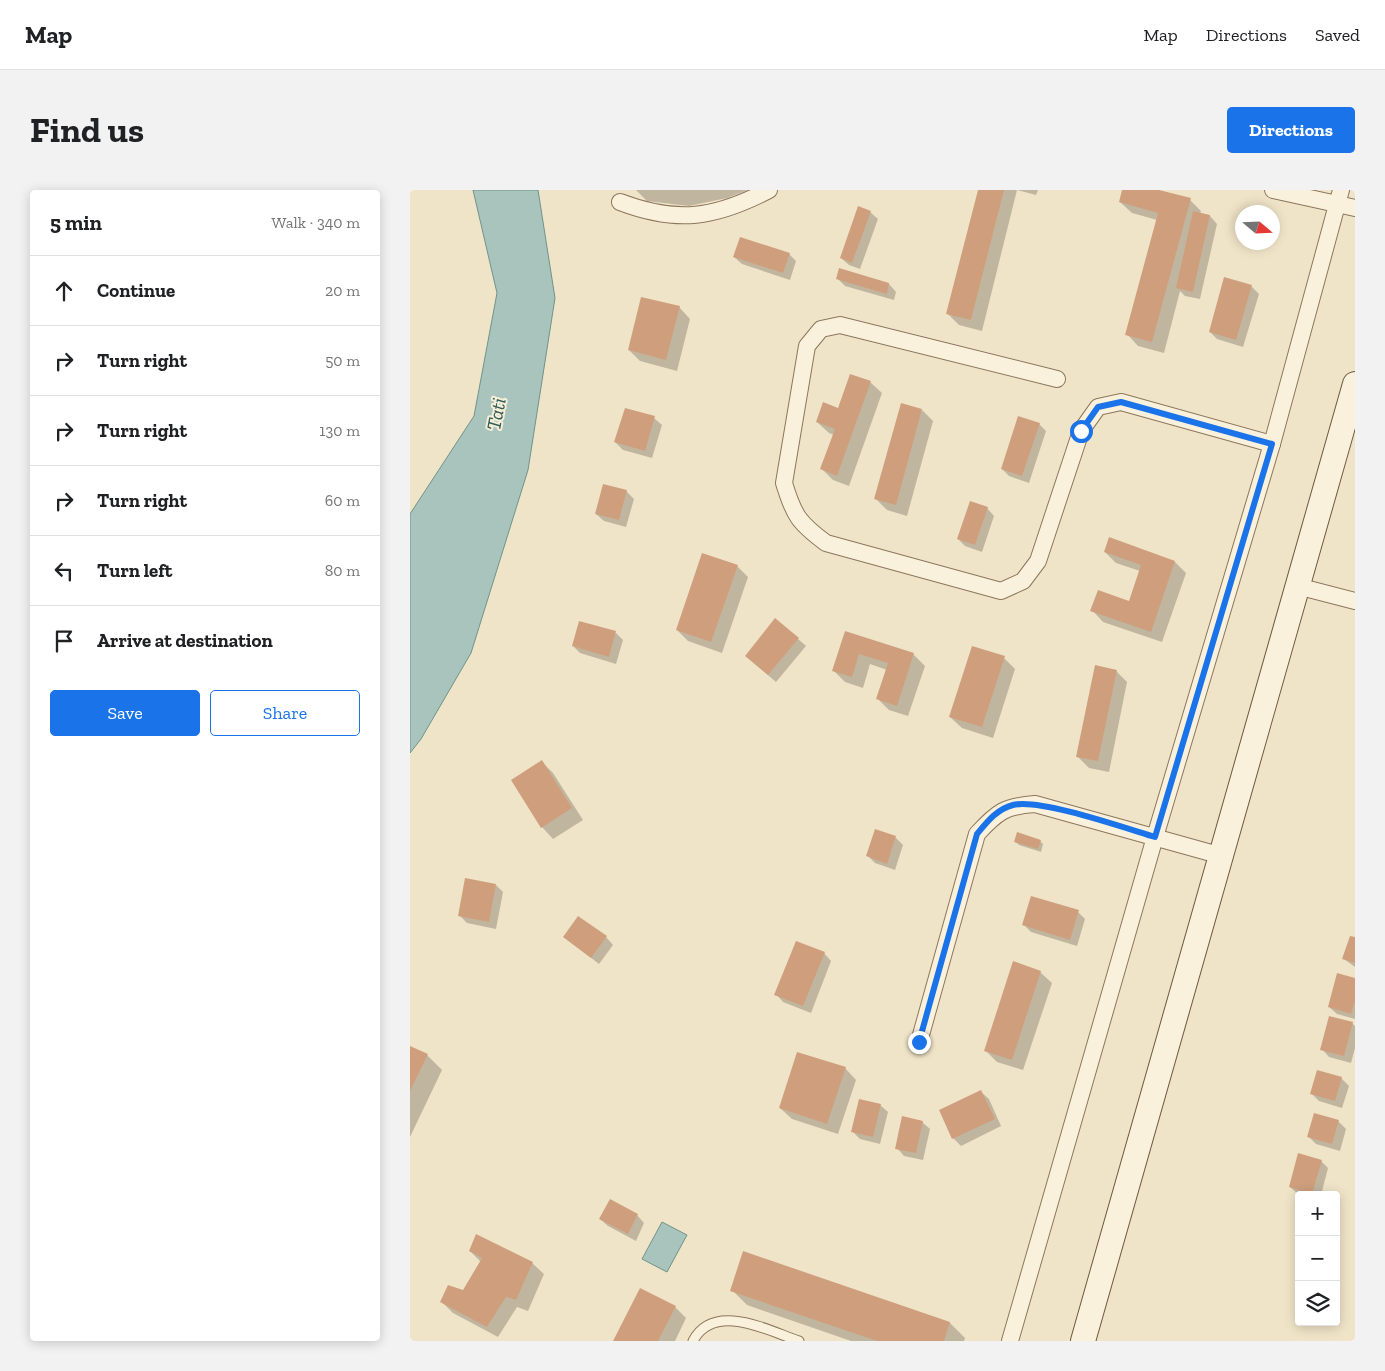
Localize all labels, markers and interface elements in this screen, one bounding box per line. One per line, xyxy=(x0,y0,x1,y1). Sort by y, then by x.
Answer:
text: Map xyxy=(25,20,72,49)
text: Map xyxy=(1143,24,1178,46)
text: Directions xyxy=(1206,24,1287,46)
text: Saved xyxy=(1315,24,1360,46)
button: Directions xyxy=(1227,107,1355,153)
text: Find us xyxy=(30,109,144,151)
north arrow xyxy=(1235,205,1280,250)
text: 5 min xyxy=(50,210,102,235)
text: Walk · 340 m xyxy=(272,213,360,232)
icon: ahead xyxy=(50,277,78,305)
text: Continue xyxy=(97,279,175,302)
text: 20 m xyxy=(325,281,360,300)
icon: right xyxy=(50,347,78,375)
text: Turn right xyxy=(97,349,187,372)
text: 50 m xyxy=(325,351,360,370)
water label: Tati xyxy=(481,396,511,432)
icon: right xyxy=(50,417,78,445)
text: Turn right xyxy=(97,419,187,442)
route start xyxy=(1070,420,1093,443)
text: 130 m xyxy=(319,421,360,440)
icon: right xyxy=(50,487,78,515)
text: Turn right xyxy=(97,489,187,512)
text: 60 m xyxy=(325,491,360,510)
icon: left xyxy=(50,557,78,585)
text: Turn left xyxy=(97,559,172,582)
text: 80 m xyxy=(325,561,360,580)
icon: arrive xyxy=(50,627,78,655)
text: Arrive at destination xyxy=(97,629,273,652)
button: Save xyxy=(50,690,200,736)
button: Share xyxy=(210,690,360,736)
route end xyxy=(908,1031,931,1054)
map controls xyxy=(1295,1191,1340,1326)
button: + xyxy=(1295,1191,1340,1236)
button: − xyxy=(1295,1236,1340,1281)
button: layers xyxy=(1295,1281,1340,1326)

